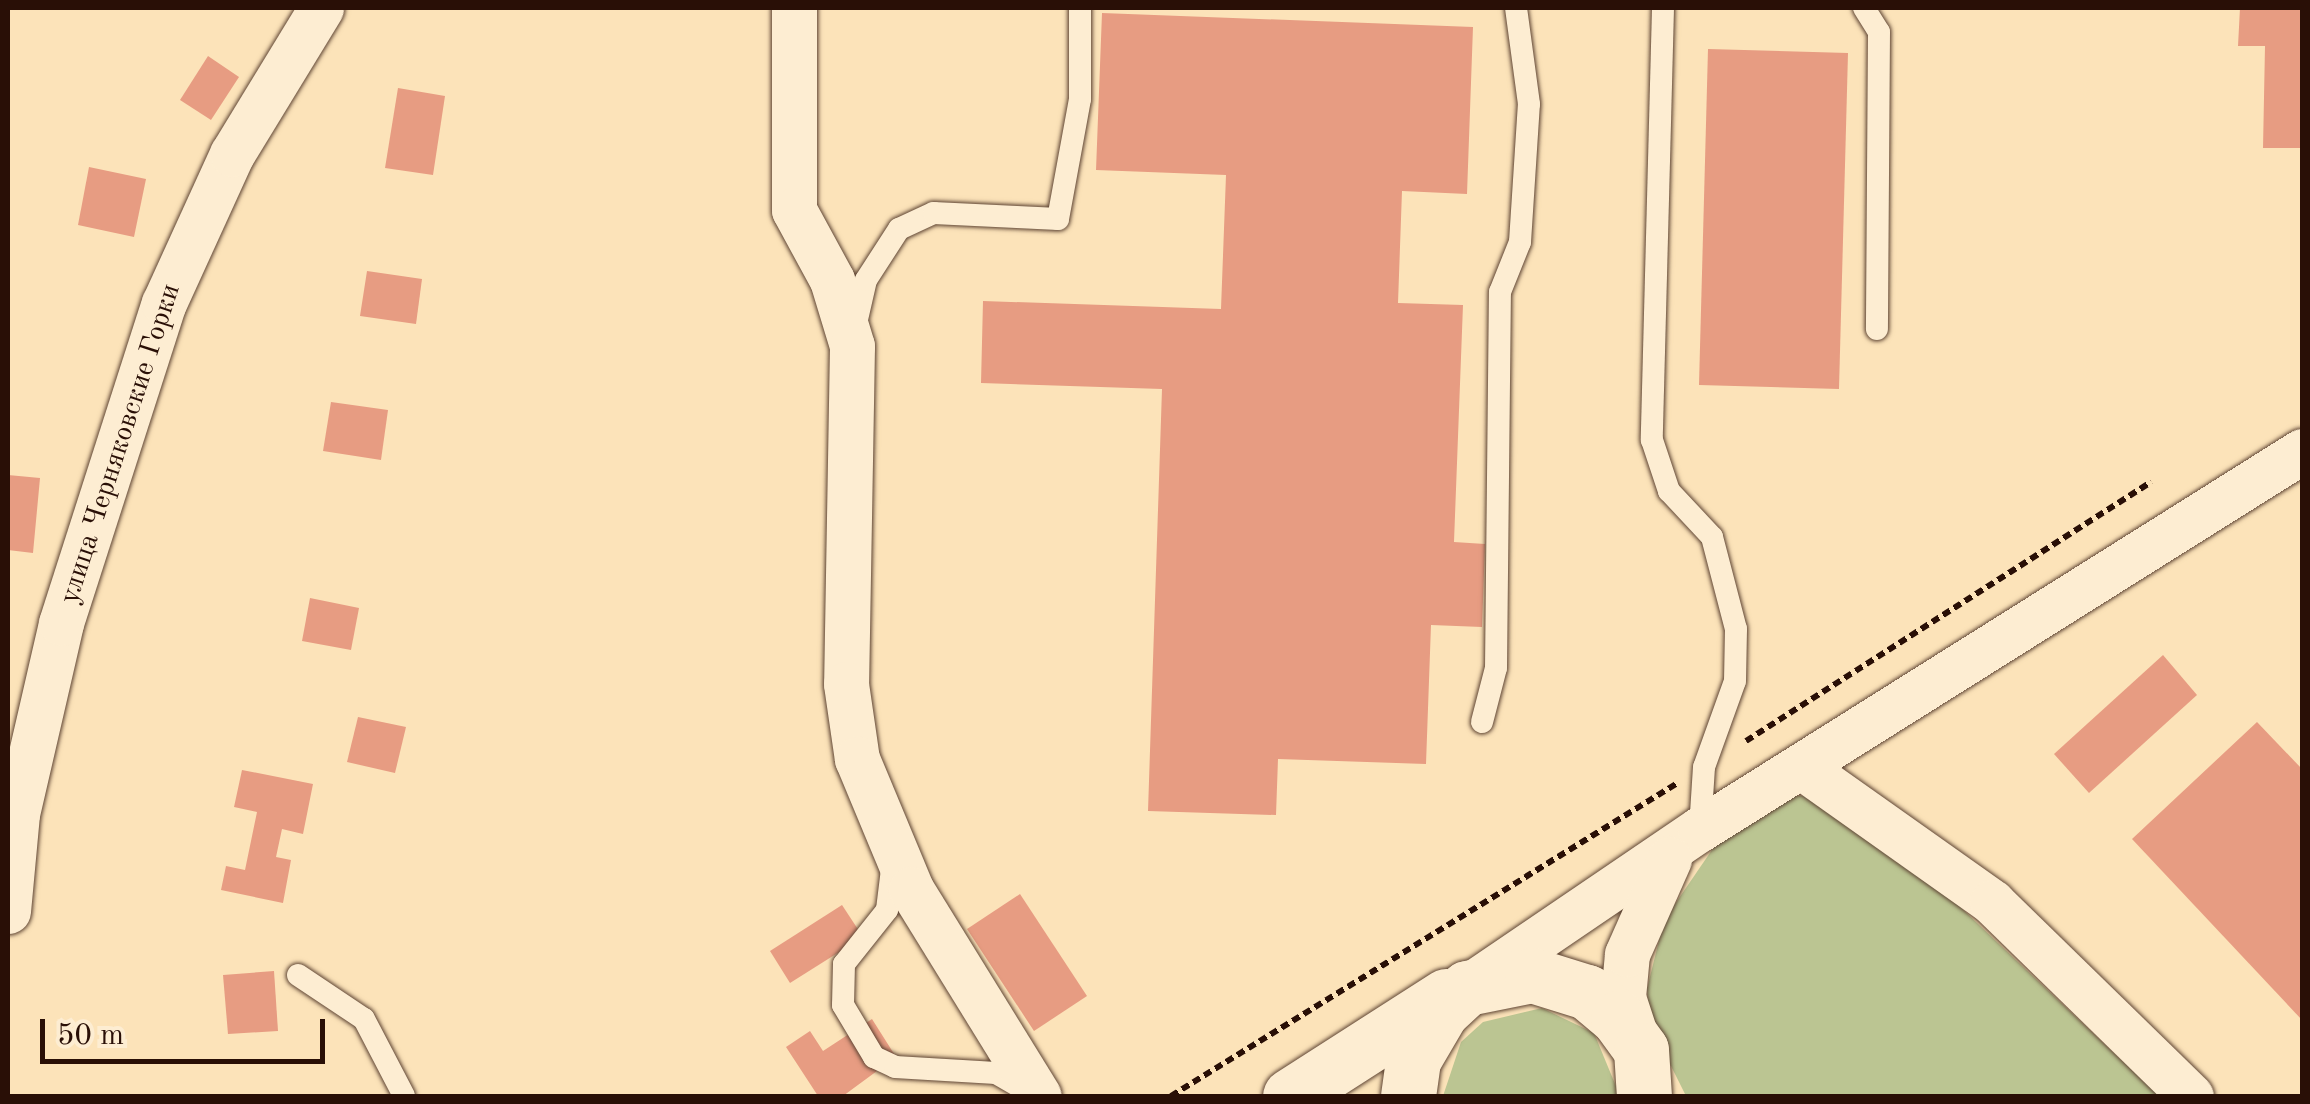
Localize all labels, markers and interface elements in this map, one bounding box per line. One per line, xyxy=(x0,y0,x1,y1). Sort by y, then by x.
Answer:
street label: улица Черняковские Горки xyxy=(53,280,189,608)
scale bar xyxy=(45,999,330,1061)
text: 50 m xyxy=(57,1021,124,1051)

